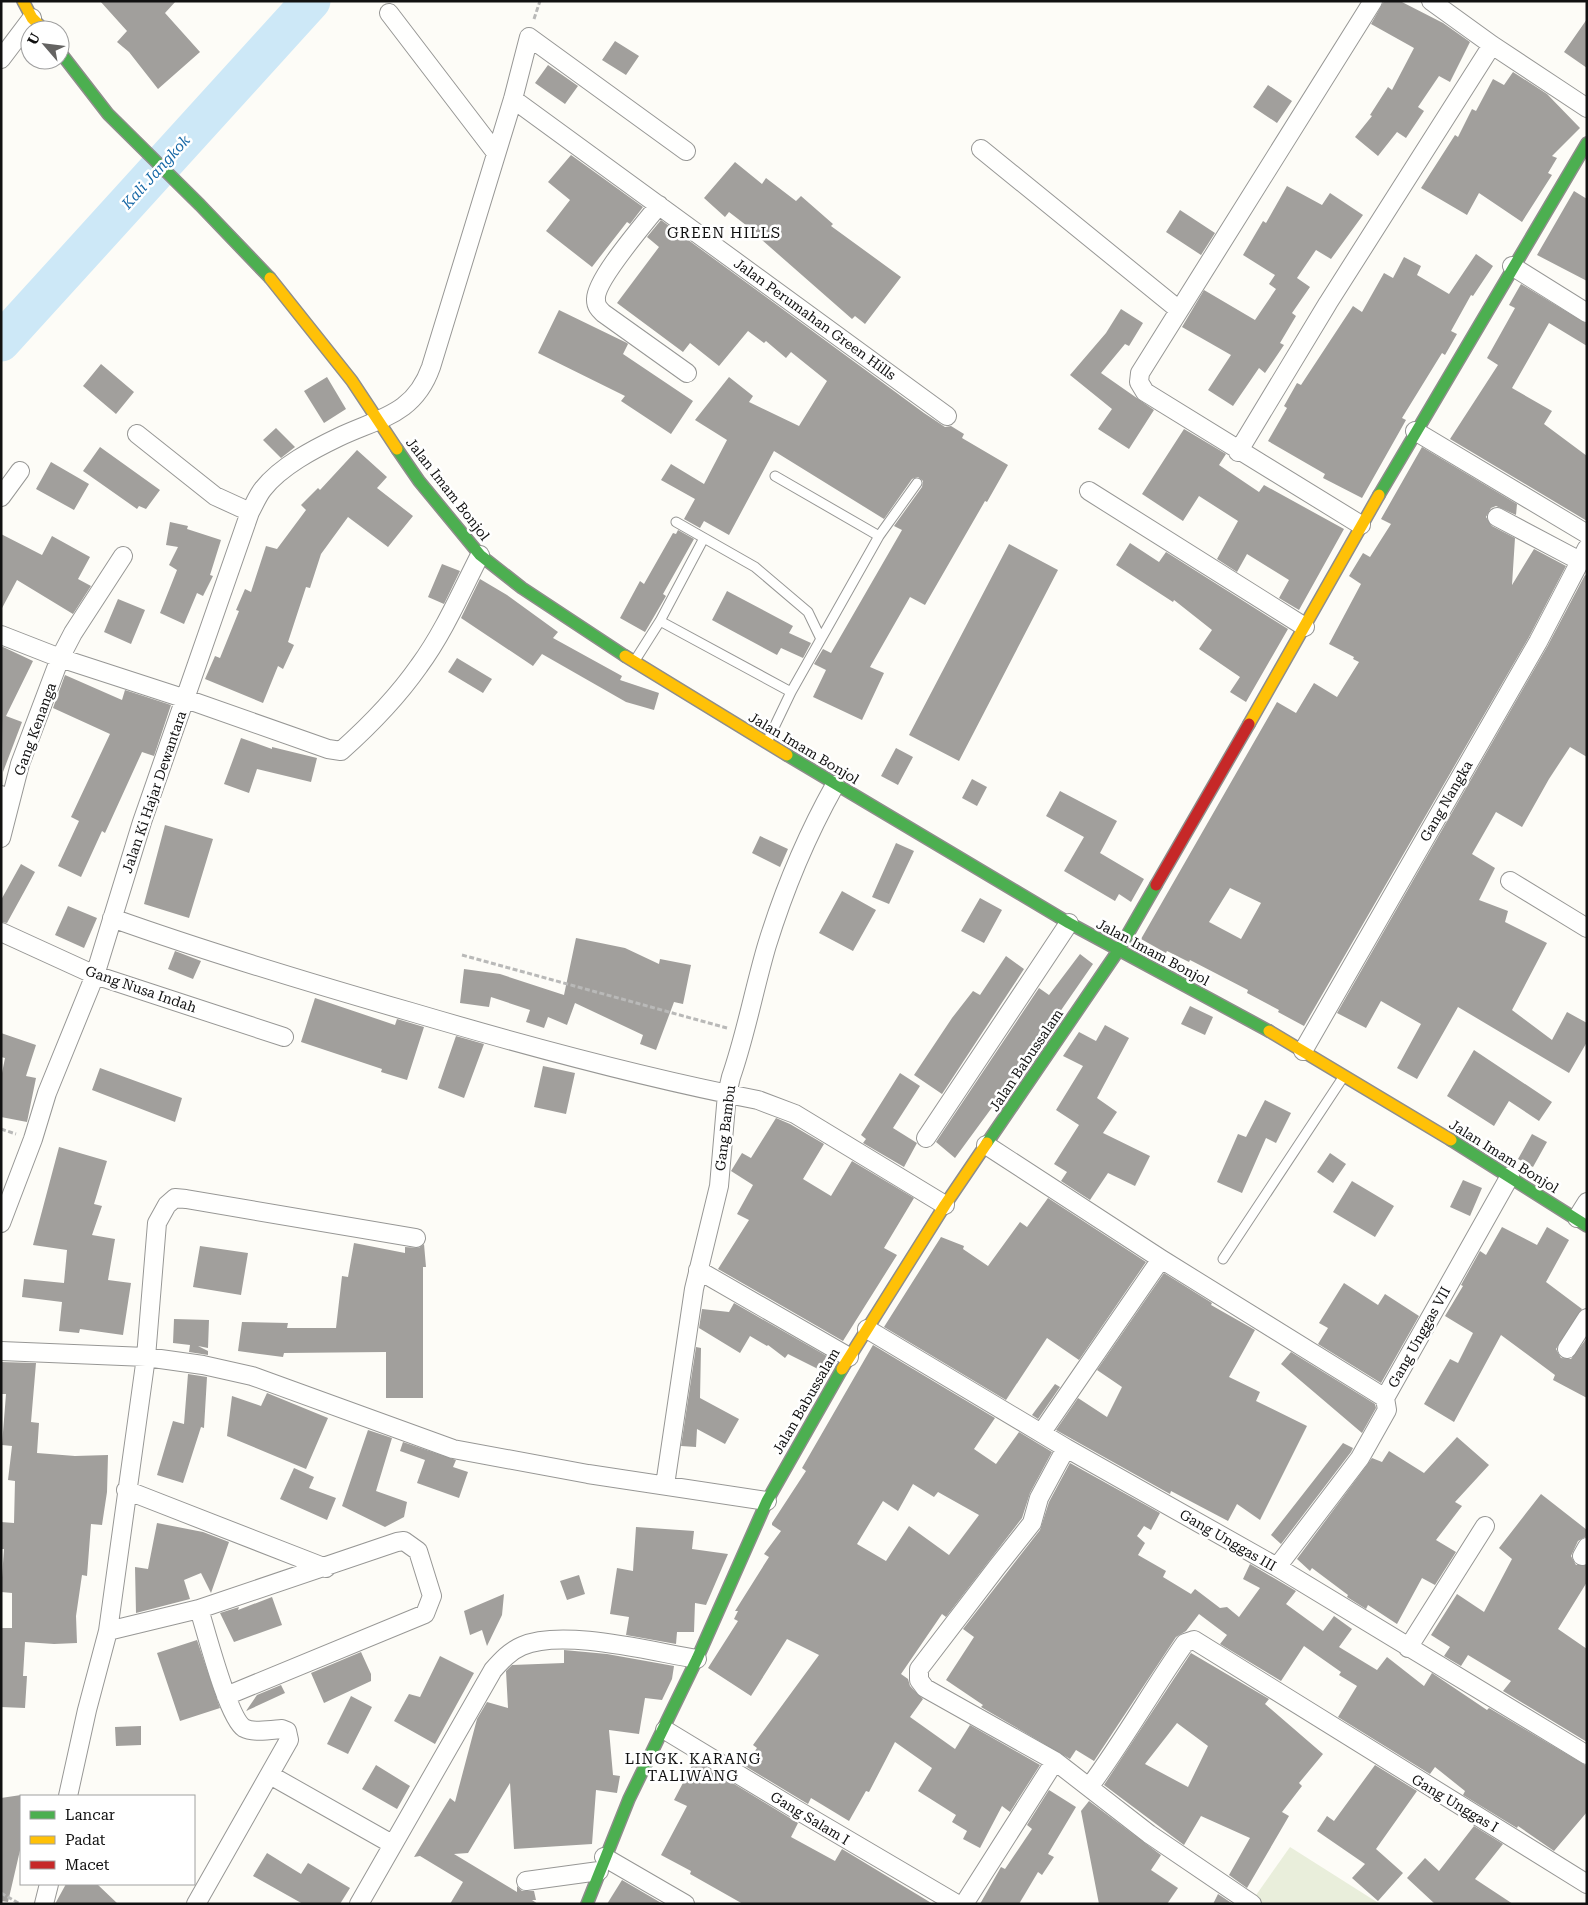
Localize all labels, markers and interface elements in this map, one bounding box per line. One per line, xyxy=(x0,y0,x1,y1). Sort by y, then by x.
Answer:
north arrow xyxy=(20,20,70,70)
text: U xyxy=(24,30,43,47)
water label: Kali Jangkok xyxy=(118,131,194,213)
district label: GREEN HILLS xyxy=(667,224,781,242)
street label: Jalan Perumahan Green Hills xyxy=(731,255,899,383)
street label: Jalan Imam Bonjol xyxy=(403,435,493,544)
street label: Gang Kenanga xyxy=(11,680,59,778)
street label: Jalan Ki Hajar Dewantara xyxy=(119,708,189,875)
street label: Jalan Imam Bonjol xyxy=(746,709,863,788)
street label: Gang Nangka xyxy=(1416,757,1476,844)
street label: Jalan Imam Bonjol xyxy=(1094,915,1213,989)
street label: Gang Nusa Indah xyxy=(83,962,199,1016)
street label: Jalan Babussalam xyxy=(986,1006,1066,1114)
street label: Gang Bambu xyxy=(712,1084,738,1172)
street label: Jalan Imam Bonjol xyxy=(1446,1116,1562,1196)
street label: Gang Unggas VII xyxy=(1385,1284,1453,1390)
street label: Jalan Babussalam xyxy=(769,1345,843,1457)
street label: Gang Unggas III xyxy=(1177,1506,1279,1574)
district label: LINGK. KARANG TALIWANG xyxy=(625,1750,761,1785)
street label: Gang Unggas I xyxy=(1409,1771,1501,1835)
street label: Gang Salam I xyxy=(768,1788,852,1848)
legend xyxy=(20,1795,195,1885)
text: Lancar xyxy=(65,1806,115,1824)
text: Padat xyxy=(65,1831,106,1849)
text: Macet xyxy=(65,1856,110,1874)

